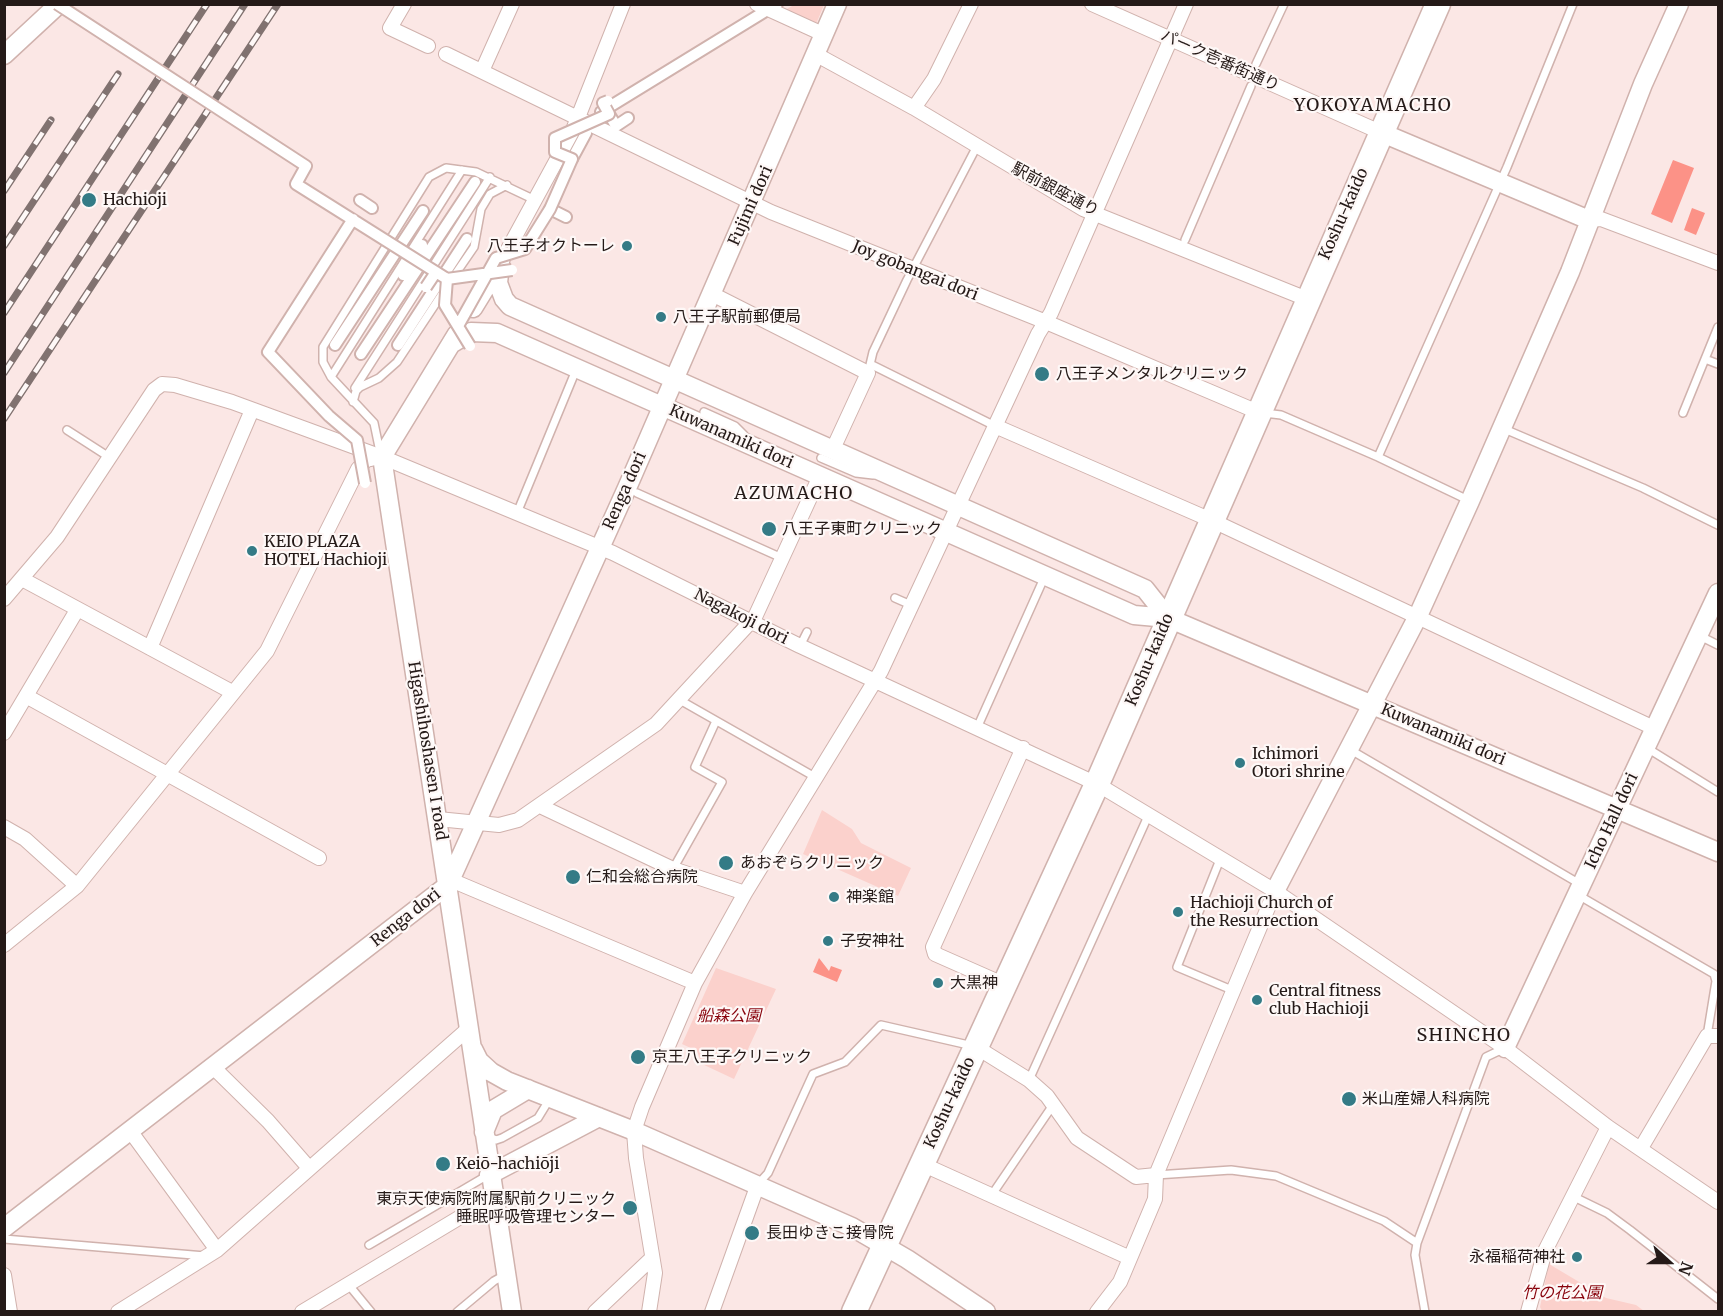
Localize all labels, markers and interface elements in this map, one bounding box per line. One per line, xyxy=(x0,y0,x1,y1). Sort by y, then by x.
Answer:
street label: パーク壱番街通り xyxy=(1158,26,1282,96)
district label: YOKOYAMACHO xyxy=(1294,95,1452,117)
street label: 駅前銀座通り xyxy=(1008,159,1102,221)
street label: Fujimi dori xyxy=(725,163,777,249)
street label: Koshu-kaido xyxy=(1315,165,1373,263)
place label: Hachioji xyxy=(103,190,167,210)
marker: Hachioji xyxy=(80,191,98,209)
place label: 八王子オクトーレ xyxy=(487,236,615,256)
street label: Joy gobangai dori xyxy=(849,237,981,305)
marker: 八王子オクトーレ xyxy=(620,239,634,253)
place label: 八王子駅前郵便局 xyxy=(673,307,801,327)
marker: 八王子駅前郵便局 xyxy=(654,310,668,324)
place label: 八王子メンタルクリニック xyxy=(1056,364,1248,384)
marker: 八王子メンタルクリニック xyxy=(1033,365,1051,383)
street label: Kuwanamiki dori xyxy=(666,401,796,473)
street label: Renga dori xyxy=(599,449,651,533)
district label: AZUMACHO xyxy=(734,483,854,505)
place label: 八王子東町クリニック xyxy=(782,519,942,539)
marker: 八王子東町クリニック xyxy=(760,520,778,538)
place label: KEIO PLAZA HOTEL Hachioji xyxy=(264,532,387,570)
marker: KEIO PLAZA HOTEL Hachioji xyxy=(245,544,259,558)
street label: Nagakoji dori xyxy=(691,585,791,649)
street label: Koshu-kaido xyxy=(1122,611,1178,709)
street label: Higashihoshasen I road xyxy=(403,660,451,842)
street label: Kuwanamiki dori xyxy=(1378,700,1508,770)
place label: Ichimori Otori shrine xyxy=(1252,744,1345,782)
marker: Ichimori Otori shrine xyxy=(1233,756,1247,770)
street label: Icho Hall dori xyxy=(1581,770,1643,872)
place label: あおぞらクリニック xyxy=(740,853,884,873)
marker: あおぞらクリニック xyxy=(717,854,735,872)
place label: 仁和会総合病院 xyxy=(586,867,698,887)
marker: 仁和会総合病院 xyxy=(564,868,582,886)
street label: Renga dori xyxy=(367,885,445,951)
place label: 神楽館 xyxy=(846,887,894,907)
marker: 神楽館 xyxy=(827,890,841,904)
place label: Hachioji Church of the Resurrection xyxy=(1190,893,1333,931)
marker: Hachioji Church of the Resurrection xyxy=(1171,905,1185,919)
place label: 子安神社 xyxy=(840,931,904,951)
marker: 子安神社 xyxy=(821,934,835,948)
place label: 大黒神 xyxy=(950,973,998,993)
marker: 大黒神 xyxy=(931,976,945,990)
place label: Central fitness club Hachioji xyxy=(1269,981,1381,1019)
marker: Central fitness club Hachioji xyxy=(1250,993,1264,1007)
park label: 船森公園 xyxy=(697,1006,761,1026)
district label: SHINCHO xyxy=(1416,1025,1512,1047)
place label: 京王八王子クリニック xyxy=(652,1047,812,1067)
marker: 京王八王子クリニック xyxy=(629,1048,647,1066)
street label: Koshu-kaido xyxy=(921,1054,979,1152)
place label: 米山産婦人科病院 xyxy=(1362,1089,1490,1109)
marker: 米山産婦人科病院 xyxy=(1340,1090,1358,1108)
place label: Keiō-hachiōji xyxy=(456,1154,559,1174)
marker: Keiō-hachiōji xyxy=(434,1155,452,1173)
place label: 東京天使病院附属駅前クリニック 睡眠呼吸管理センター xyxy=(376,1189,616,1227)
marker: 東京天使病院附属駅前クリニック 睡眠呼吸管理センター xyxy=(621,1199,639,1217)
place label: 長田ゆきこ接骨院 xyxy=(766,1223,894,1243)
marker: 長田ゆきこ接骨院 xyxy=(743,1224,761,1242)
north arrow xyxy=(1639,1232,1699,1292)
place label: 永福稲荷神社 xyxy=(1469,1247,1565,1267)
marker: 永福稲荷神社 xyxy=(1570,1250,1584,1264)
text: N xyxy=(1674,1259,1697,1278)
park label: 竹の花公園 xyxy=(1522,1283,1602,1303)

